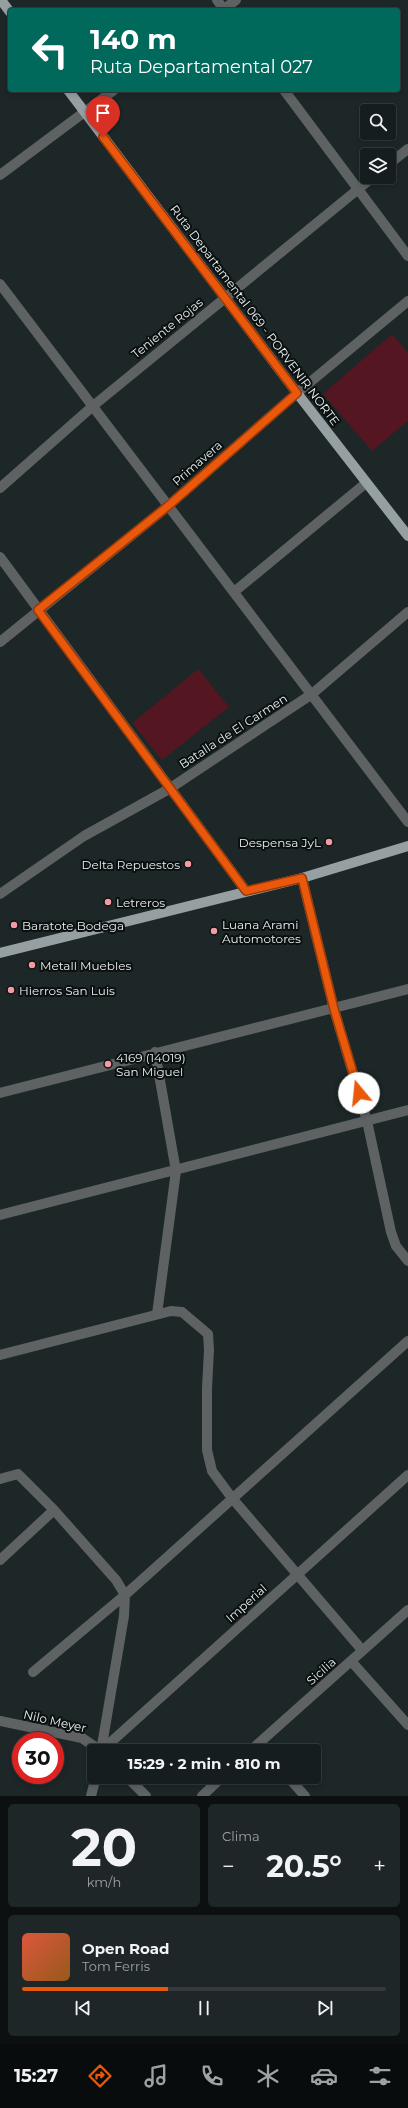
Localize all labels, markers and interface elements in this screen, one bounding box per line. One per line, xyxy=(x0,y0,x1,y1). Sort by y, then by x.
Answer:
text: 140 m xyxy=(90,22,177,56)
icon: left xyxy=(24,24,76,76)
text: Ruta Departamental 027 xyxy=(90,56,313,78)
pin xyxy=(86,96,120,137)
icon: arrive xyxy=(92,102,114,124)
map controls xyxy=(360,104,396,184)
button: search xyxy=(360,104,396,140)
button: layers xyxy=(360,148,396,184)
street label: Ruta Departamental 069 - PORVENIR NORTE xyxy=(167,202,343,428)
street label: Teniente Rojas xyxy=(128,295,206,361)
street label: Primavera xyxy=(169,437,225,489)
street label: Batalla de El Carmen xyxy=(176,690,290,772)
place label: Despensa JyL xyxy=(239,835,321,850)
marker: Despensa JyL xyxy=(324,837,334,847)
place label: Delta Repuestos xyxy=(82,857,180,872)
marker: Delta Repuestos xyxy=(183,859,193,869)
place label: Letreros xyxy=(116,895,165,910)
marker: Letreros xyxy=(103,897,113,907)
place label: Luana Arami Automotores xyxy=(222,917,301,946)
place label: Baratote Bodega xyxy=(22,918,124,933)
marker: Baratote Bodega xyxy=(9,920,19,930)
marker: Luana Arami Automotores xyxy=(209,926,219,936)
place label: Metall Muebles xyxy=(40,958,131,973)
marker: Metall Muebles xyxy=(27,960,37,970)
place label: Hierros San Luis xyxy=(19,983,115,998)
marker: Hierros San Luis xyxy=(6,985,16,995)
place label: 4169 (14019) San Miguel xyxy=(116,1050,186,1079)
marker: 4169 (14019) San Miguel xyxy=(103,1059,113,1069)
position arrow xyxy=(338,1072,380,1114)
street label: Imperial xyxy=(222,1581,270,1625)
street label: Sicilia xyxy=(303,1654,339,1688)
street label: Nilo Meyer xyxy=(22,1707,88,1736)
speed limit sign: 30 xyxy=(12,1732,64,1784)
text: 15:29 · 2 min · 810 m xyxy=(128,1754,280,1773)
text: 20 xyxy=(71,1816,137,1879)
text: Clima xyxy=(222,1828,260,1844)
text: 20.5° xyxy=(266,1848,342,1885)
text: − xyxy=(222,1853,235,1880)
text: + xyxy=(373,1853,386,1880)
text: km/h xyxy=(87,1874,121,1890)
text: Open Road xyxy=(82,1939,170,1958)
text: Tom Ferris xyxy=(82,1958,150,1974)
icon: previous xyxy=(72,1997,94,2019)
icon: pause xyxy=(193,1997,215,2019)
icon: next xyxy=(314,1997,336,2019)
icon: directions xyxy=(86,2062,114,2090)
icon: music xyxy=(142,2062,170,2090)
icon: phone xyxy=(198,2062,226,2090)
icon: climate xyxy=(254,2062,282,2090)
icon: car xyxy=(310,2062,338,2090)
icon: filters xyxy=(366,2062,394,2090)
text: 15:27 xyxy=(14,2065,58,2087)

